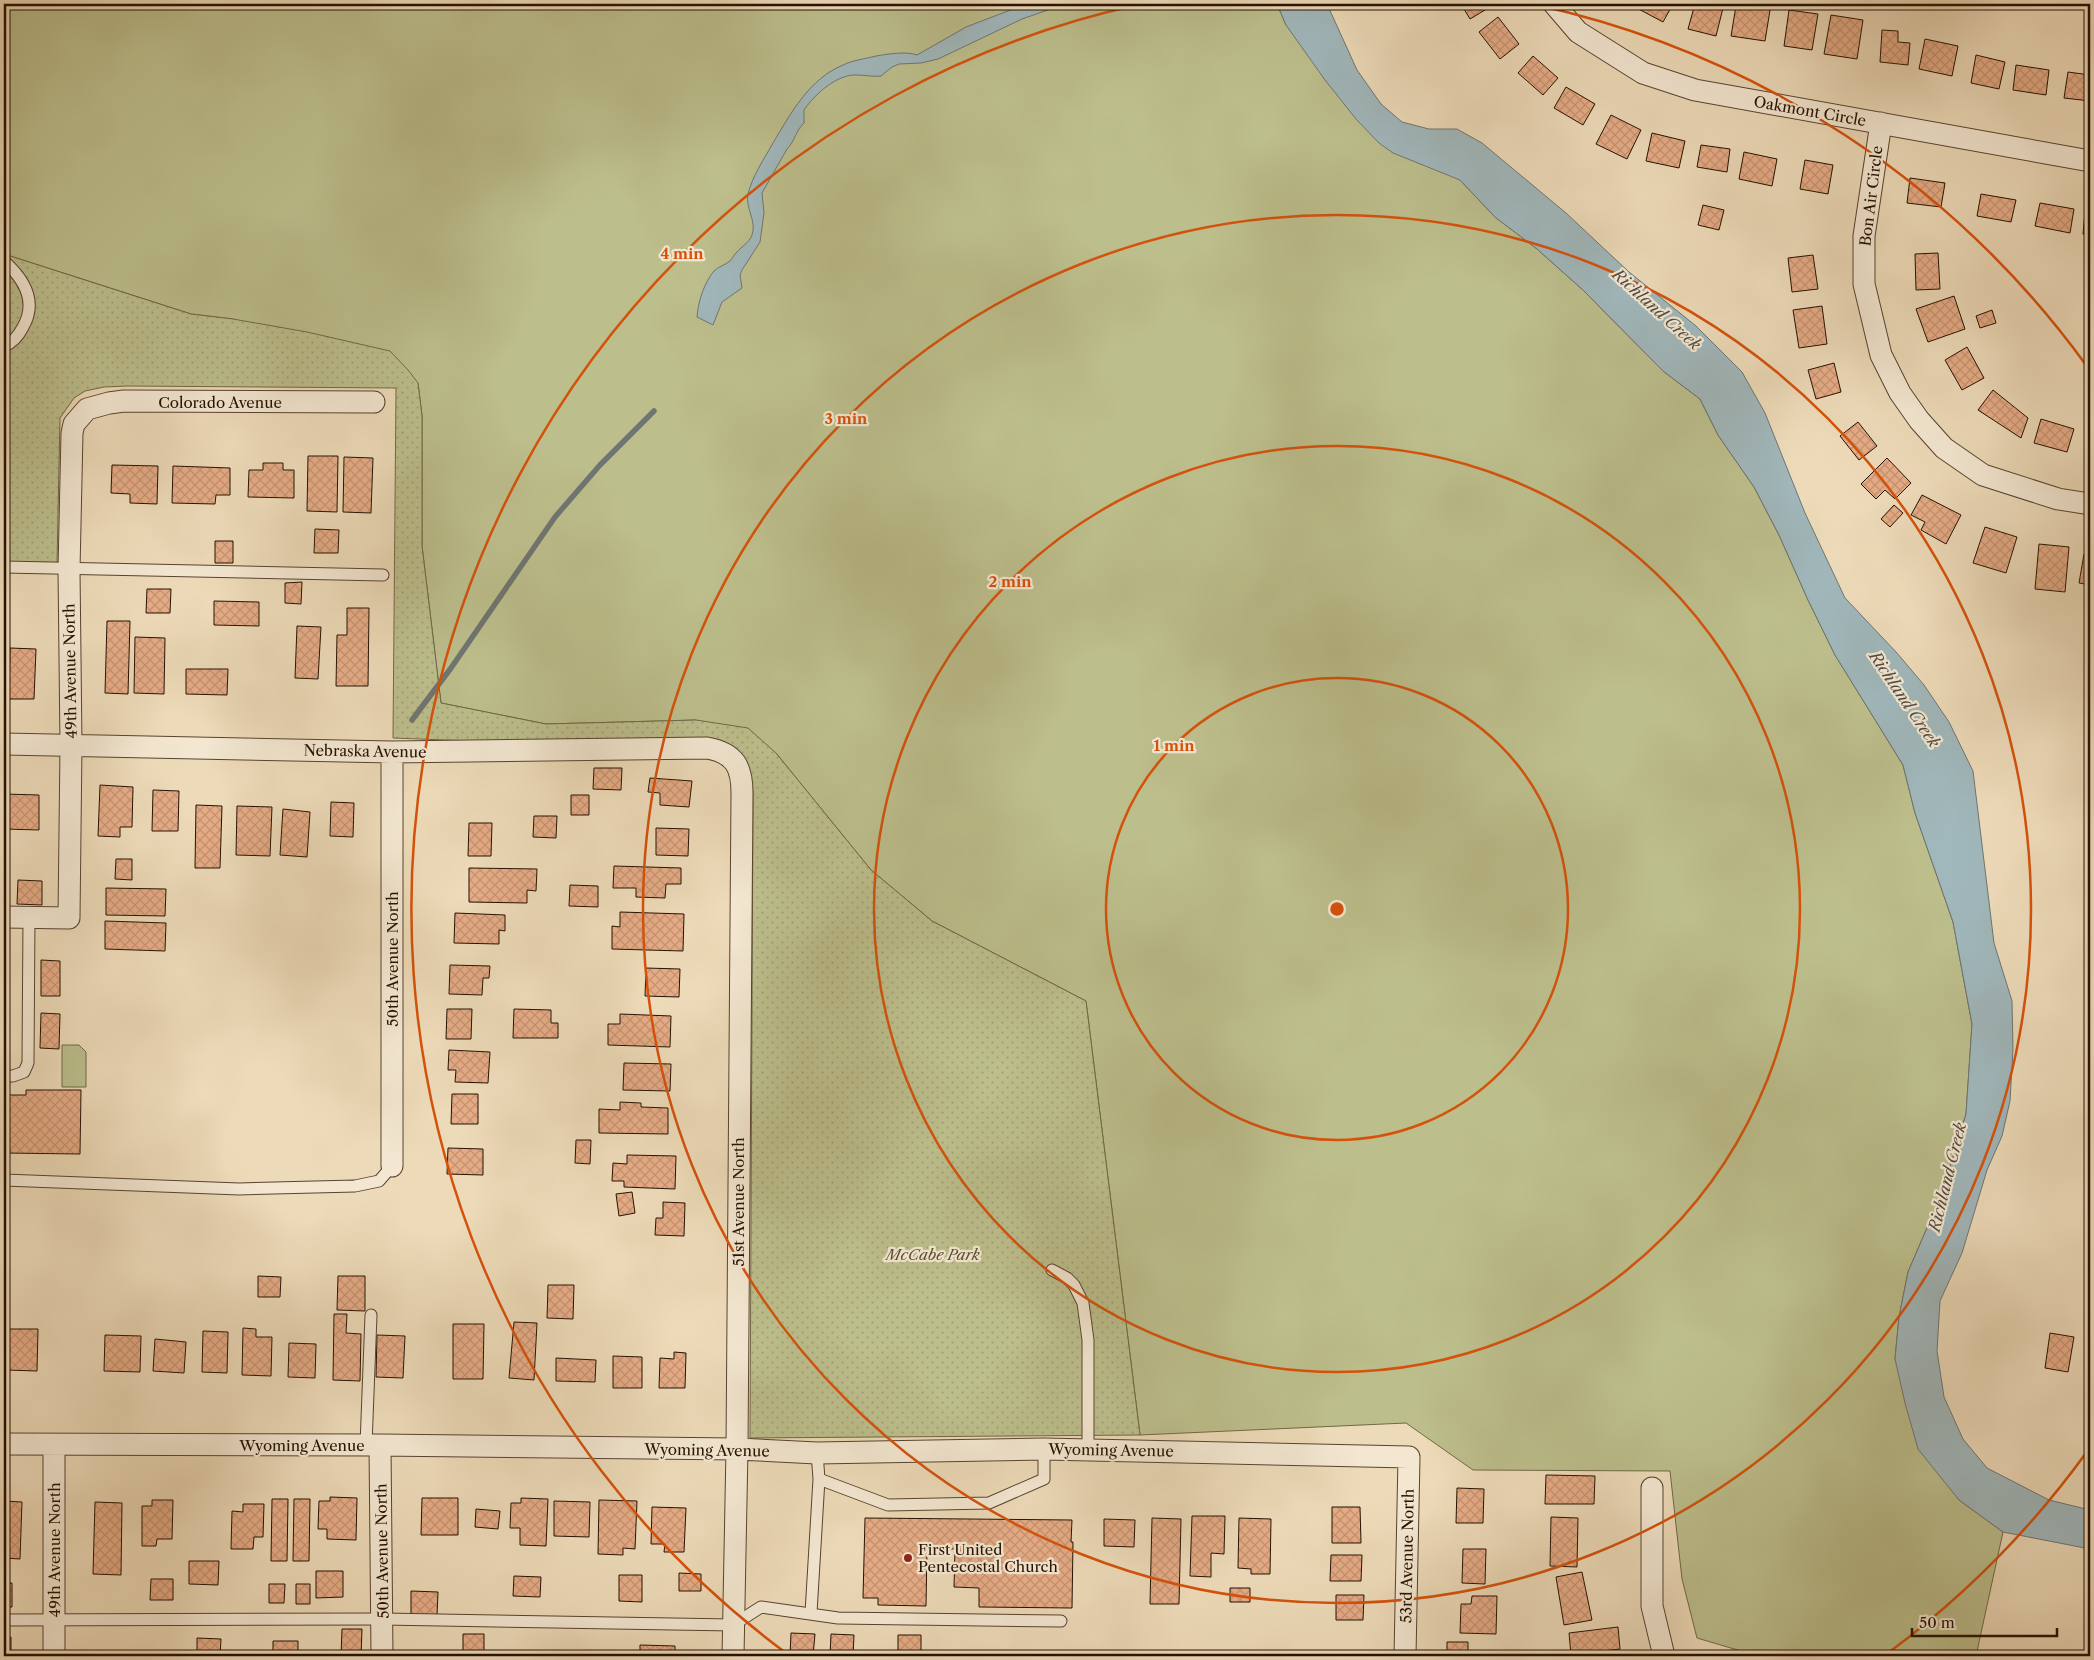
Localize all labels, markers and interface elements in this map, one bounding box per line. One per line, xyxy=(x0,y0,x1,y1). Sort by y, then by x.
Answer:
street label: Oakmont Circle xyxy=(1752,92,1868,130)
street label: Bon Air Circle xyxy=(1855,145,1887,247)
text: 4 min xyxy=(660,244,704,263)
water label: Richland Creek xyxy=(1607,263,1706,354)
street label: Colorado Avenue xyxy=(158,393,282,412)
text: 3 min xyxy=(825,409,868,428)
text: 2 min xyxy=(988,572,1032,591)
street label: 49th Avenue North xyxy=(59,603,81,739)
water label: Richland Creek xyxy=(1864,645,1945,752)
text: 1 min xyxy=(1153,736,1195,755)
street label: Nebraska Avenue xyxy=(303,740,427,762)
street label: 50th Avenue North xyxy=(383,891,402,1027)
centre of rings xyxy=(1328,900,1346,918)
water label: Richland Creek xyxy=(1923,1120,1970,1236)
street label: 51st Avenue North xyxy=(729,1137,748,1267)
park label: McCabe Park xyxy=(884,1245,980,1264)
street label: Wyoming Avenue xyxy=(238,1436,365,1455)
street label: Wyoming Avenue xyxy=(643,1439,770,1461)
street label: Wyoming Avenue xyxy=(1047,1439,1174,1461)
street label: 49th Avenue North xyxy=(45,1482,64,1618)
street label: 50th Avenue North xyxy=(371,1483,393,1619)
street label: 53rd Avenue North xyxy=(1396,1488,1418,1623)
place label: First United Pentecostal Church xyxy=(918,1540,1058,1576)
marker: First United Pentecostal Church xyxy=(902,1552,914,1564)
scale bar xyxy=(1912,1605,2056,1637)
text: 50 m xyxy=(1919,1613,1955,1632)

